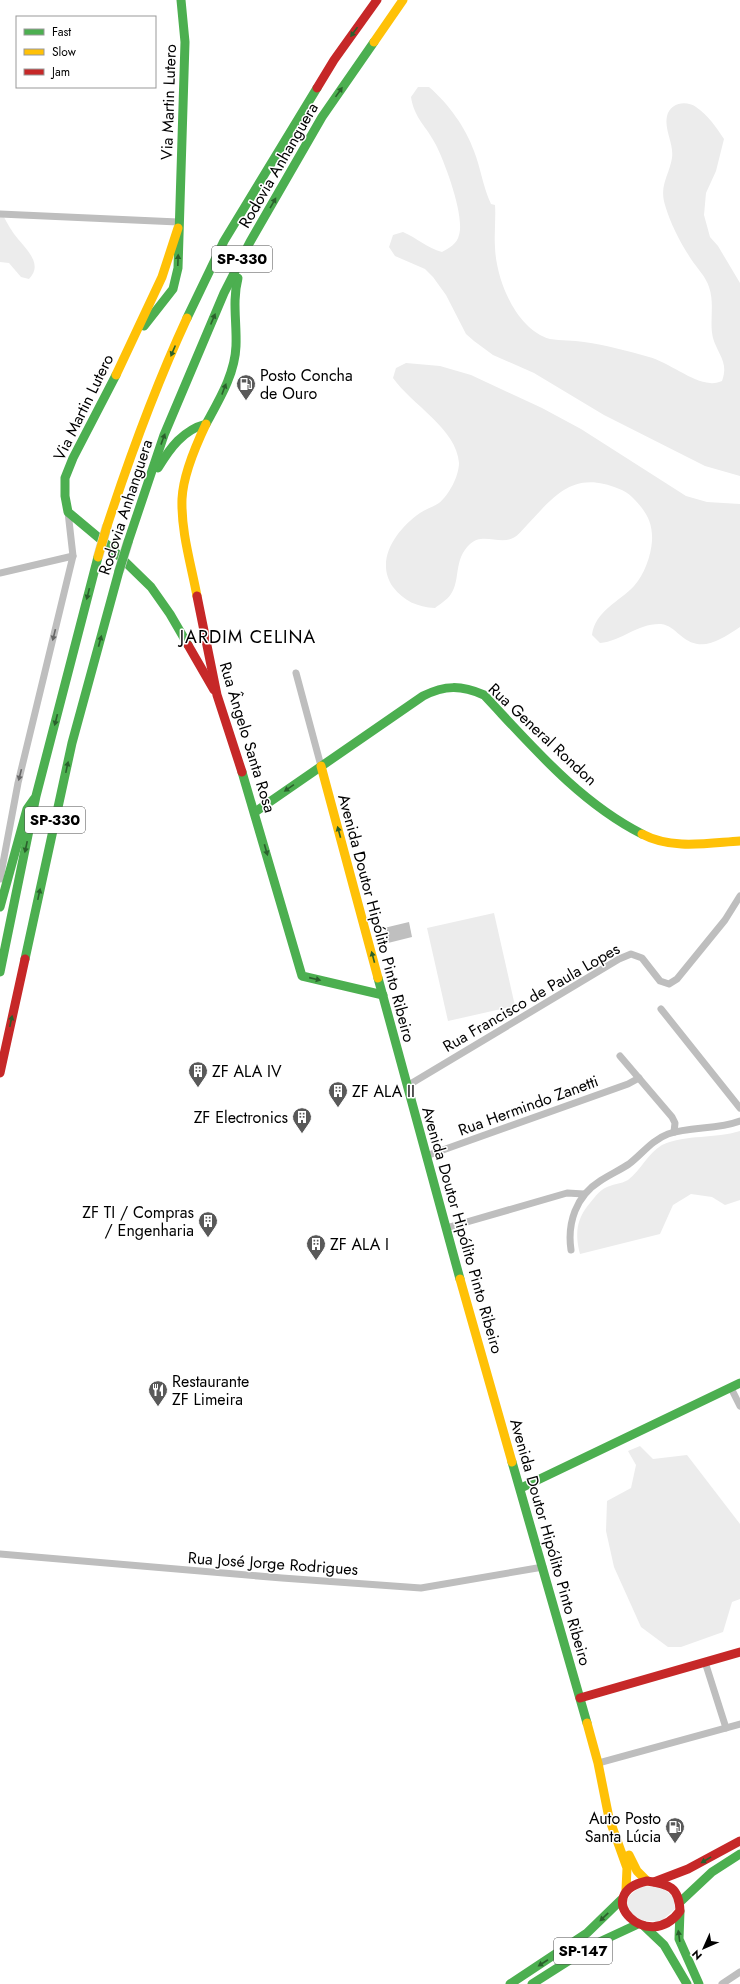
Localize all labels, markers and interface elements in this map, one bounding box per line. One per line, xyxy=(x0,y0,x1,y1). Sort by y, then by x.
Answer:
legend xyxy=(16,16,156,88)
text: Fast xyxy=(52,23,71,41)
one-way arrow xyxy=(350,26,358,37)
text: Slow xyxy=(52,43,77,61)
street label: Via Martin Lutero xyxy=(155,43,182,160)
text: Jam xyxy=(50,63,70,81)
one-way arrow xyxy=(335,87,343,97)
street label: Rodovia Anhanguera xyxy=(233,98,324,232)
one-way arrow xyxy=(269,197,276,209)
road number: SP-330 xyxy=(212,246,272,272)
one-way arrow xyxy=(175,253,181,266)
one-way arrow xyxy=(210,313,216,324)
one-way arrow xyxy=(169,346,175,358)
street label: Via Martin Lutero xyxy=(48,350,119,464)
place label: Posto Concha de Ouro xyxy=(260,364,353,405)
fuel station icon: Posto Concha de Ouro xyxy=(235,373,257,401)
one-way arrow xyxy=(221,383,227,395)
one-way arrow xyxy=(160,432,166,444)
street label: Rodovia Anhanguera xyxy=(93,436,158,578)
one-way arrow xyxy=(85,589,91,601)
district label: JARDIM CELINA xyxy=(178,624,316,650)
one-way arrow xyxy=(51,629,57,641)
one-way arrow xyxy=(97,635,103,647)
street label: Rua Ângelo Santa Rosa xyxy=(214,659,281,815)
street label: Rua General Rondon xyxy=(483,678,602,791)
one-way arrow xyxy=(53,715,59,727)
one-way arrow xyxy=(64,761,70,773)
one-way arrow xyxy=(16,769,22,781)
one-way arrow xyxy=(284,784,294,792)
street label: Avenida Doutor Hipólito Pinto Ribeiro xyxy=(332,792,421,1045)
road number: SP-330 xyxy=(25,807,85,833)
one-way arrow xyxy=(336,826,342,838)
one-way arrow xyxy=(23,841,29,853)
one-way arrow xyxy=(263,844,269,856)
one-way arrow xyxy=(36,888,42,900)
street label: Rua Francisco de Paula Lopes xyxy=(438,937,624,1058)
one-way arrow xyxy=(370,951,376,963)
one-way arrow xyxy=(309,976,321,982)
one-way arrow xyxy=(9,1015,15,1027)
building icon: ZF ALA IV xyxy=(187,1060,209,1088)
place label: ZF ALA IV xyxy=(212,1060,282,1083)
street label: Rua Hermindo Zanetti xyxy=(455,1069,601,1142)
building icon: ZF ALA II xyxy=(327,1080,349,1108)
place label: ZF ALA II xyxy=(352,1080,415,1103)
street label: Avenida Doutor Hipólito Pinto Ribeiro xyxy=(416,1104,509,1357)
place label: ZF Electronics xyxy=(194,1106,288,1129)
building icon: ZF Electronics xyxy=(291,1106,313,1134)
place label: ZF TI / Compras / Engenharia xyxy=(82,1201,194,1242)
building icon: ZF TI / Compras / Engenharia xyxy=(197,1210,219,1238)
building icon: ZF ALA I xyxy=(305,1233,327,1261)
place label: ZF ALA I xyxy=(330,1233,389,1256)
place label: Restaurante ZF Limeira xyxy=(172,1370,249,1411)
restaurant icon: Restaurante ZF Limeira xyxy=(147,1379,169,1407)
street label: Avenida Doutor Hipólito Pinto Ribeiro xyxy=(504,1416,597,1669)
street label: Rua José Jorge Rodrigues xyxy=(187,1546,359,1581)
place label: Auto Posto Santa Lúcia xyxy=(585,1807,661,1848)
fuel station icon: Auto Posto Santa Lúcia xyxy=(664,1816,686,1844)
one-way arrow xyxy=(700,1856,712,1863)
one-way arrow xyxy=(599,1912,609,1922)
north arrow xyxy=(684,1928,724,1968)
one-way arrow xyxy=(676,1929,682,1942)
road number: SP-147 xyxy=(554,1938,612,1964)
text: N xyxy=(688,1946,706,1964)
one-way arrow xyxy=(538,1959,548,1967)

